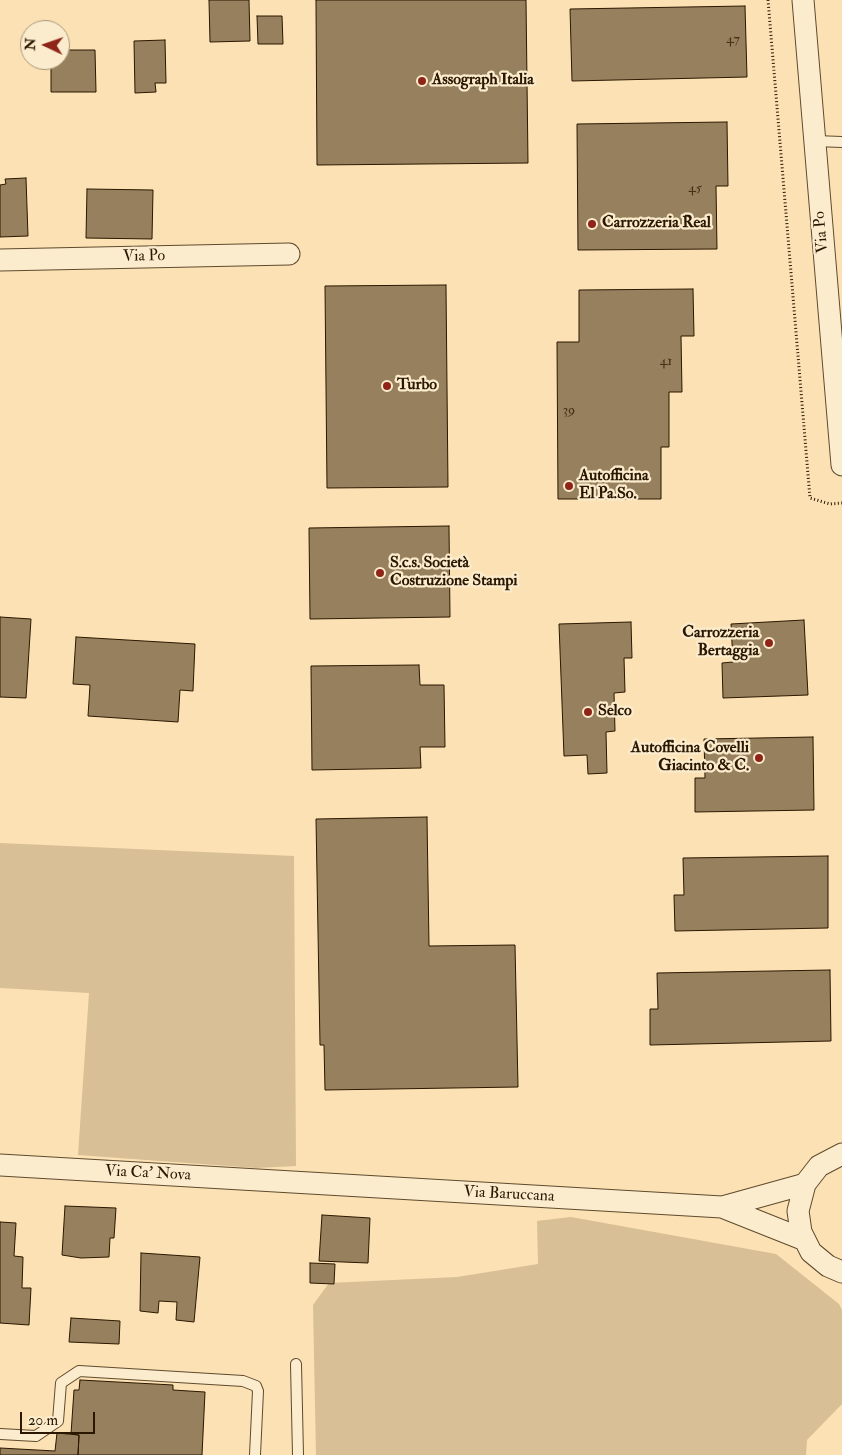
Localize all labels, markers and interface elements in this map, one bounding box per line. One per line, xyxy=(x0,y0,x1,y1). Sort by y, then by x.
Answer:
north arrow xyxy=(20,20,70,70)
house number: 47 xyxy=(726,32,740,48)
text: N xyxy=(22,38,39,51)
place label: Assograph Italia xyxy=(432,71,534,91)
marker: Assograph Italia xyxy=(416,75,428,87)
house number: 45 xyxy=(688,181,702,197)
street label: Via Po xyxy=(811,210,833,254)
place label: Carrozzeria Real xyxy=(602,214,711,234)
marker: Carrozzeria Real xyxy=(586,218,598,230)
street label: Via Po xyxy=(123,247,165,267)
house number: 41 xyxy=(660,354,672,370)
place label: Turbo xyxy=(397,376,437,396)
marker: Turbo xyxy=(381,380,393,392)
house number: 39 xyxy=(563,403,575,419)
place label: Autofficina El Pa.So. xyxy=(579,467,649,505)
marker: Autofficina El Pa.So. xyxy=(563,480,575,492)
place label: S.c.s. Società Costruzione Stampi xyxy=(390,554,518,592)
marker: S.c.s. Società Costruzione Stampi xyxy=(374,567,386,579)
place label: Carrozzeria Bertaggia xyxy=(682,624,759,662)
marker: Carrozzeria Bertaggia xyxy=(763,637,775,649)
place label: Selco xyxy=(598,702,632,722)
marker: Selco xyxy=(582,706,594,718)
place label: Autofficina Covelli Giacinto & C. xyxy=(631,739,749,777)
marker: Autofficina Covelli Giacinto & C. xyxy=(753,752,765,764)
street label: Via Ca' Nova xyxy=(105,1162,191,1186)
street label: Via Baruccana xyxy=(463,1183,555,1207)
scale bar xyxy=(22,1402,98,1434)
text: 20 m xyxy=(28,1411,58,1430)

